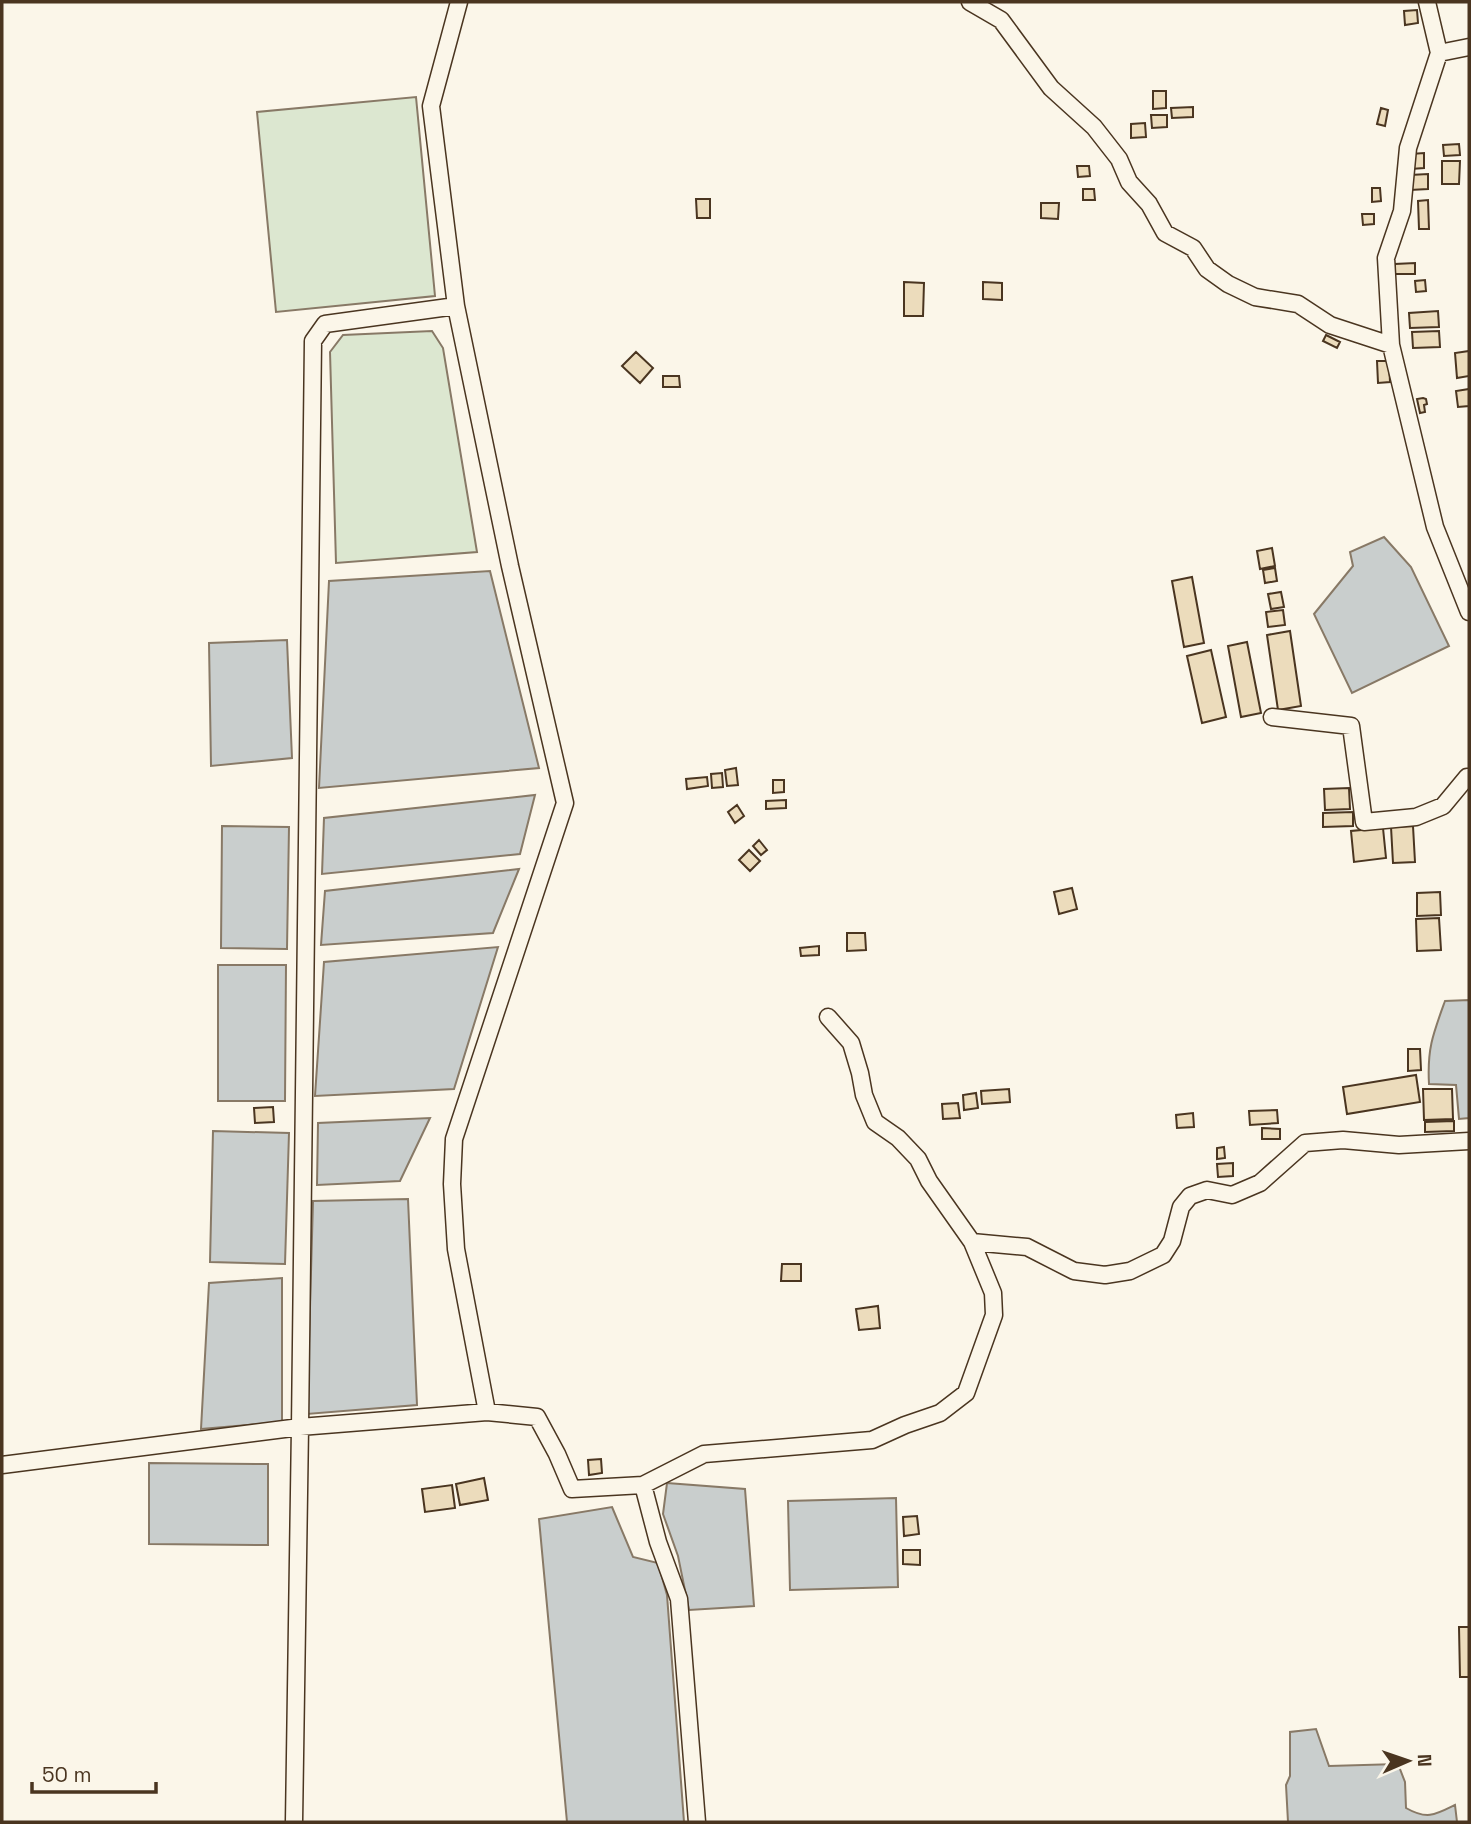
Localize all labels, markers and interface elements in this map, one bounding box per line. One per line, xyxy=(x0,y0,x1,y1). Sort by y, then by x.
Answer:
north arrow xyxy=(1373,1726,1443,1796)
scale bar xyxy=(32,1750,156,1794)
text: N xyxy=(1412,1754,1437,1767)
text: 50 m xyxy=(42,1761,92,1788)

